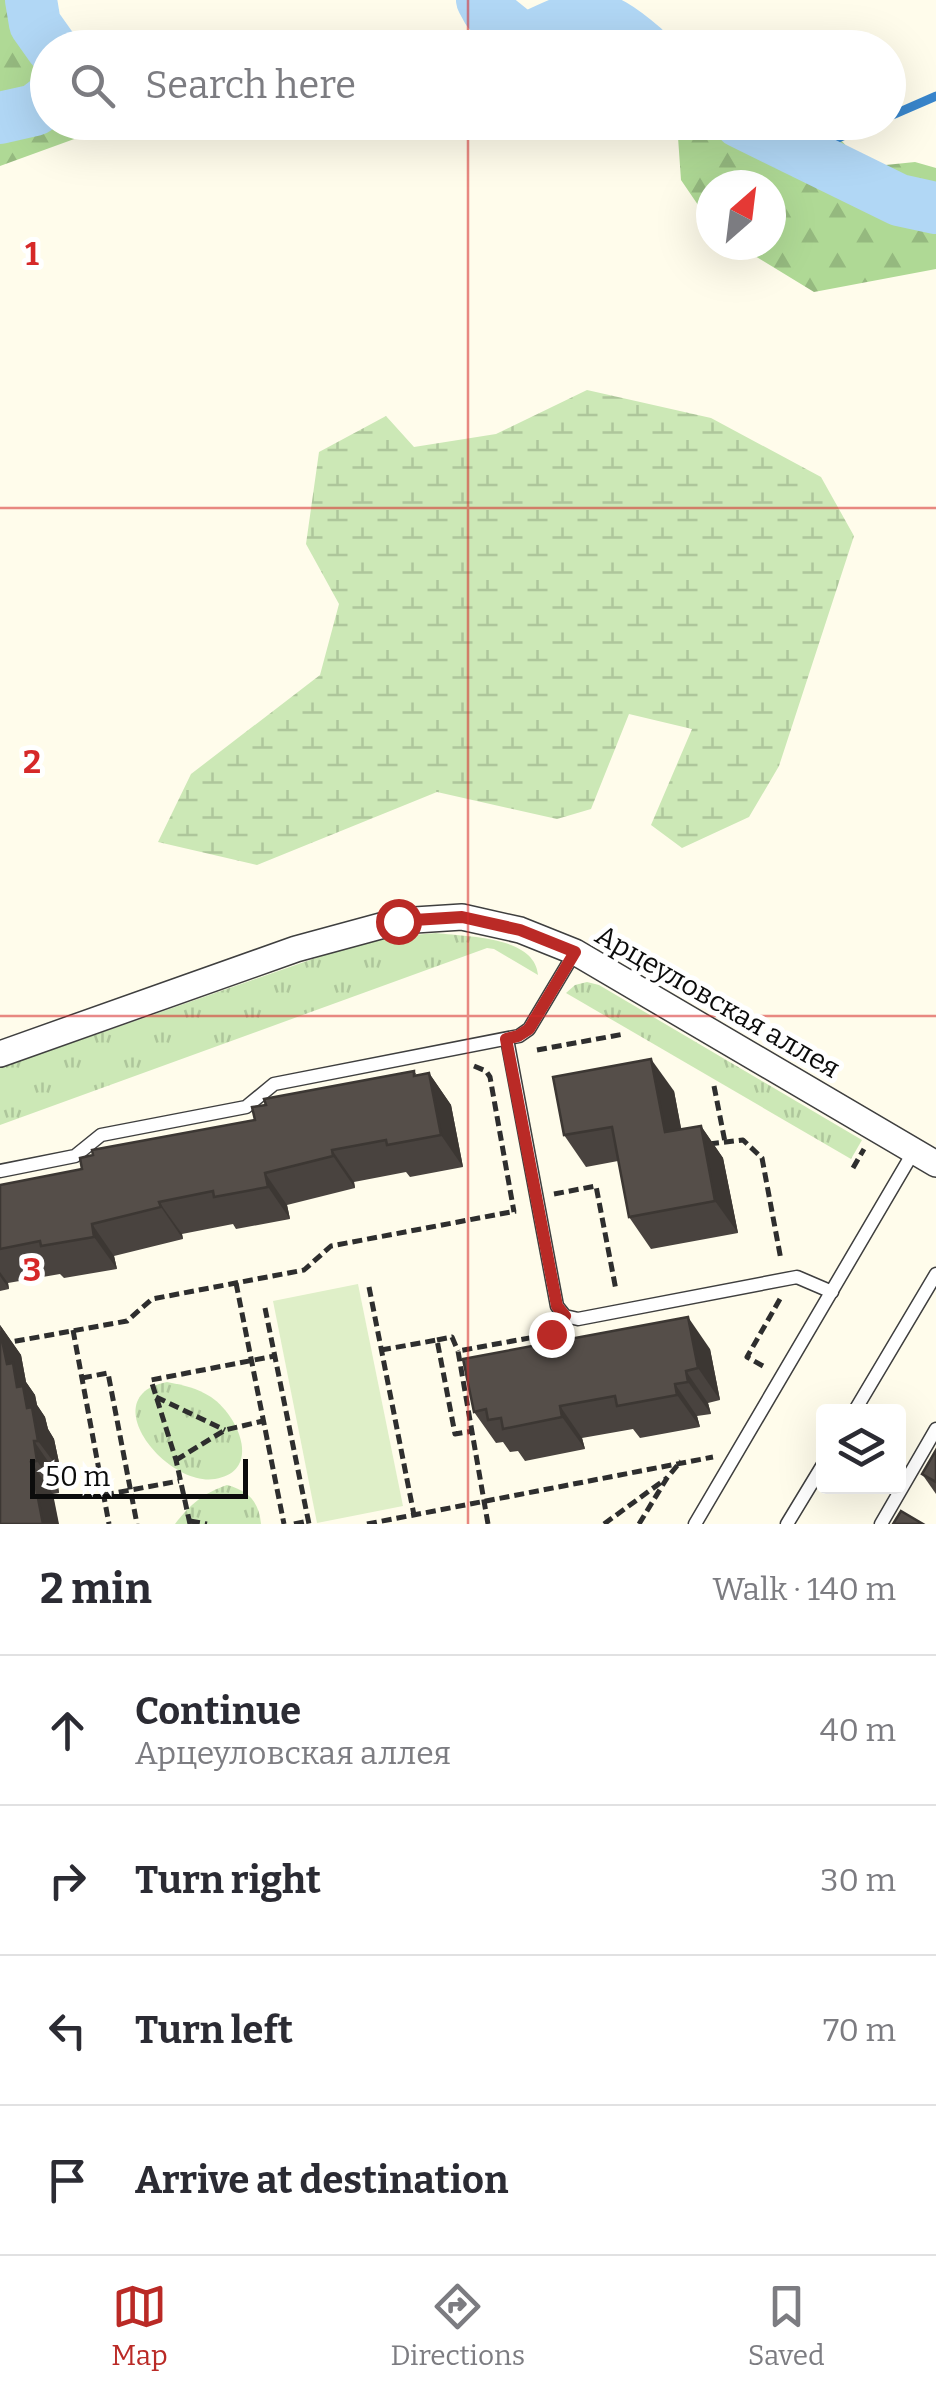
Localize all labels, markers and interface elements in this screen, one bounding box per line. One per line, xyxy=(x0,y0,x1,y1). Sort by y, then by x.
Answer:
search box xyxy=(30,30,906,140)
icon: search xyxy=(65,58,120,113)
text: Search here xyxy=(145,62,356,108)
north arrow xyxy=(696,170,786,260)
text: 1 xyxy=(25,235,39,273)
text: 2 xyxy=(23,743,41,781)
route start xyxy=(376,899,422,945)
street label: Арцеуловская аллея xyxy=(590,918,846,1085)
text: 3 xyxy=(23,1251,41,1289)
route end xyxy=(529,1312,575,1358)
map controls xyxy=(816,1404,906,1494)
button: layers xyxy=(816,1404,906,1494)
scale bar xyxy=(30,1454,248,1498)
text: 50 m xyxy=(45,1460,110,1493)
text: 2 min xyxy=(40,1564,152,1614)
text: Walk · 140 m xyxy=(712,1570,896,1608)
text: Continue xyxy=(135,1688,301,1734)
icon: ahead xyxy=(40,1703,95,1758)
text: 40 m xyxy=(820,1711,896,1749)
text: Арцеуловская аллея xyxy=(135,1734,451,1772)
icon: right xyxy=(40,1853,95,1908)
text: Turn right xyxy=(135,1857,321,1903)
text: 30 m xyxy=(820,1861,896,1899)
icon: left xyxy=(40,2003,95,2058)
text: Turn left xyxy=(135,2007,293,2053)
text: 70 m xyxy=(823,2011,896,2049)
icon: arrive xyxy=(40,2153,95,2208)
text: Arrive at destination xyxy=(135,2157,508,2203)
tab: Map xyxy=(111,2279,168,2372)
tab: Directions xyxy=(390,2279,525,2372)
tab: Saved xyxy=(748,2279,825,2372)

